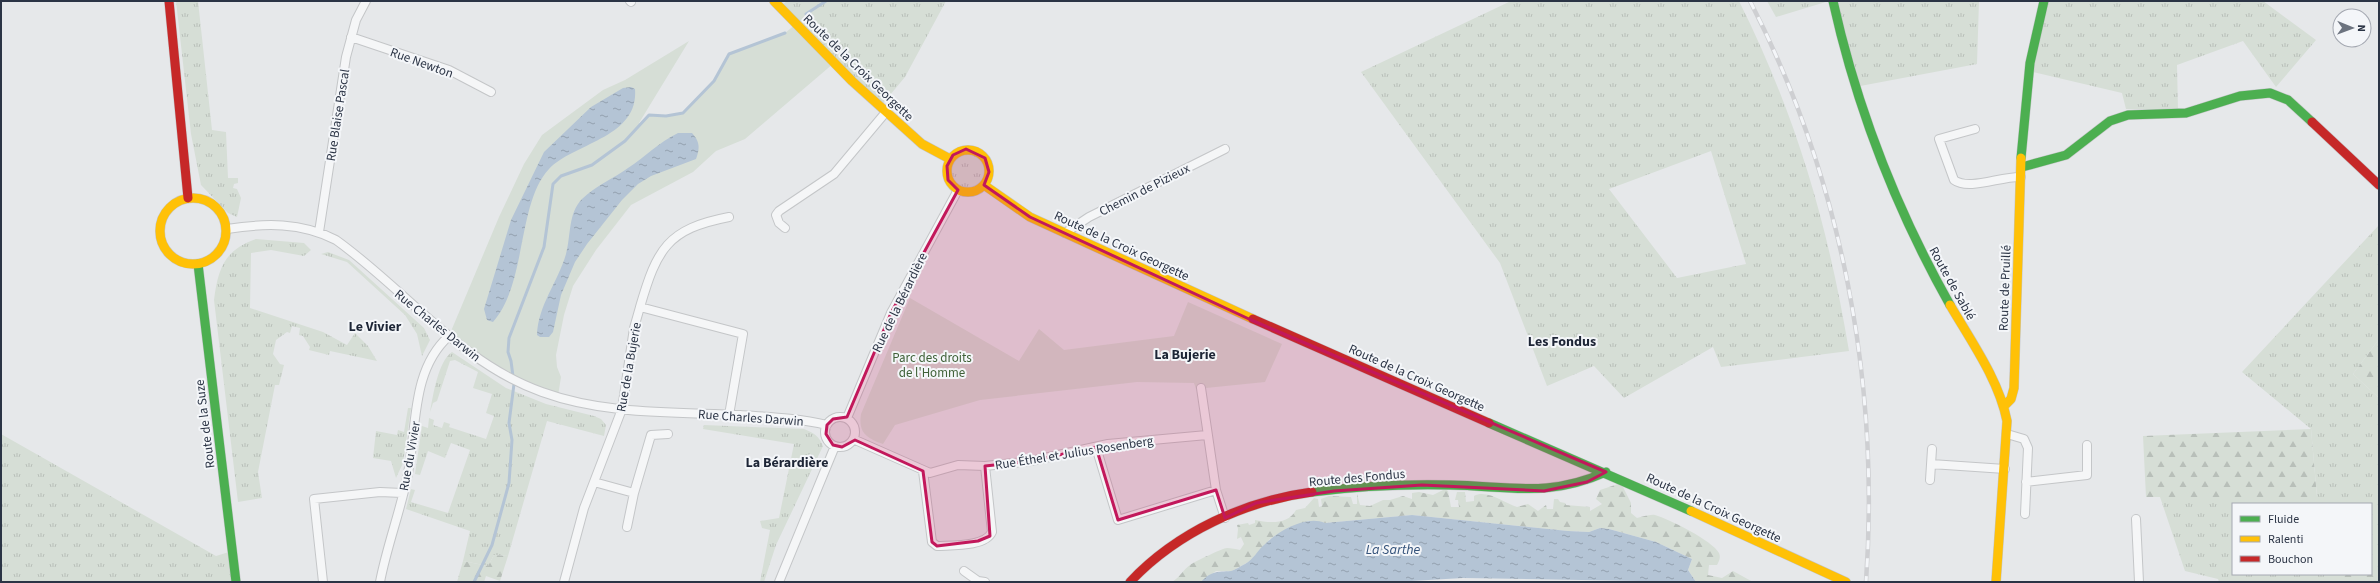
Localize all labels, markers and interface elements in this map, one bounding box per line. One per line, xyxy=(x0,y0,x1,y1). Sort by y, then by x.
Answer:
north arrow xyxy=(2332,8,2372,48)
street label: Route de la Croix Georgette xyxy=(799,10,918,125)
text: N xyxy=(2354,24,2369,32)
street label: Rue Newton xyxy=(387,43,456,83)
street label: Rue Blaise Pascal xyxy=(322,68,354,163)
street label: Chemin de Pizieux xyxy=(1096,159,1193,220)
street label: Route de la Croix Georgette xyxy=(1051,207,1192,285)
street label: Route de Sablé xyxy=(1925,244,1980,323)
street label: Route de Pruillé xyxy=(1995,245,2015,331)
street label: Rue de la Bérardière xyxy=(868,249,932,355)
street label: Rue Charles Darwin xyxy=(391,285,484,366)
district label: Le Vivier xyxy=(349,317,402,337)
street label: Rue de la Bujerie xyxy=(612,321,646,413)
district label: Les Fondus xyxy=(1528,332,1596,352)
street label: Route de la Croix Georgette xyxy=(1346,340,1487,416)
district label: La Bujerie xyxy=(1154,345,1216,365)
park label: Parc des droits de l'Homme xyxy=(892,349,972,382)
street label: Route de la Suze xyxy=(191,378,219,469)
street label: Rue Charles Darwin xyxy=(698,405,804,431)
street label: Rue du Vivier xyxy=(395,419,425,492)
street label: Rue Éthel et Julius Rosenberg xyxy=(994,432,1155,474)
district label: La Bérardière xyxy=(746,453,828,473)
street label: Route des Fondus xyxy=(1308,465,1406,491)
street label: Route de la Croix Georgette xyxy=(1643,469,1784,547)
legend xyxy=(2232,503,2372,575)
text: Fluide xyxy=(2268,511,2299,528)
text: Ralenti xyxy=(2268,531,2303,548)
water label: La Sarthe xyxy=(1366,540,1421,560)
text: Bouchon xyxy=(2268,551,2313,568)

